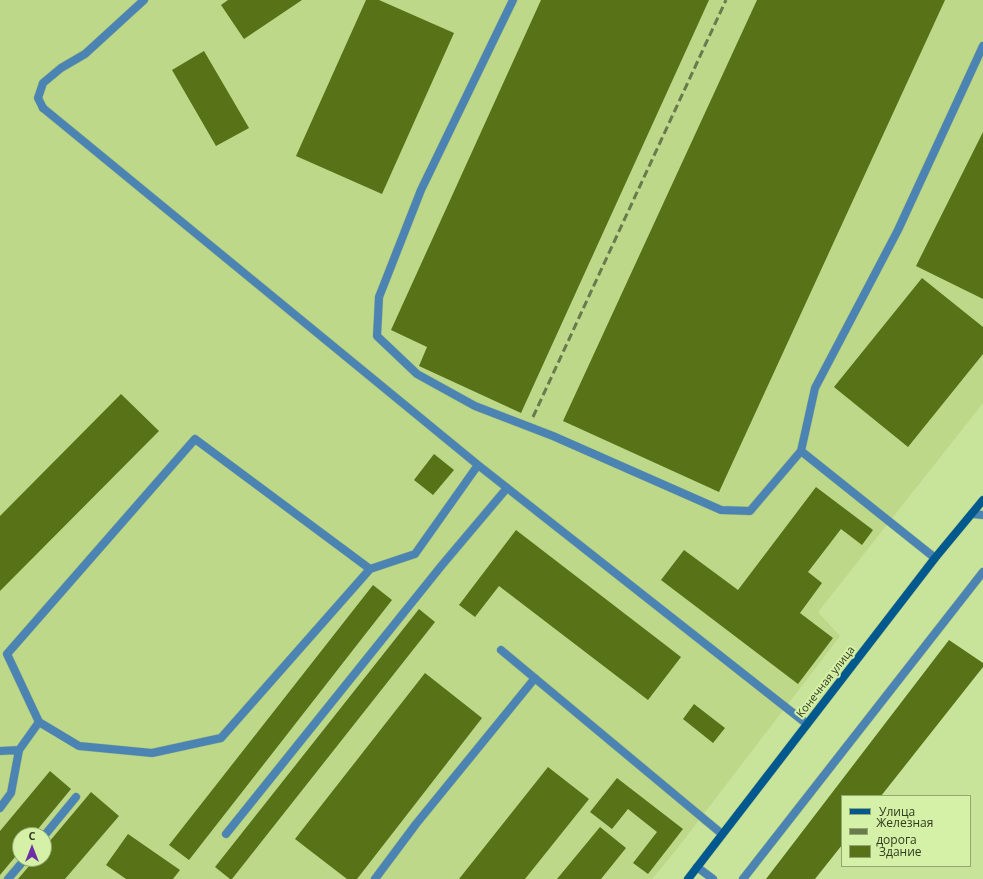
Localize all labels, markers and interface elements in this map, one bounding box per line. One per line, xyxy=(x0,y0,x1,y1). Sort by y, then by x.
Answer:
street label: Конечная улица xyxy=(794,644,858,720)
legend xyxy=(841,795,971,867)
text: Улица xyxy=(879,803,915,820)
text: Железная дорога xyxy=(876,814,933,848)
north arrow xyxy=(12,827,52,867)
text: С xyxy=(28,828,36,843)
text: Здание xyxy=(879,843,922,860)

